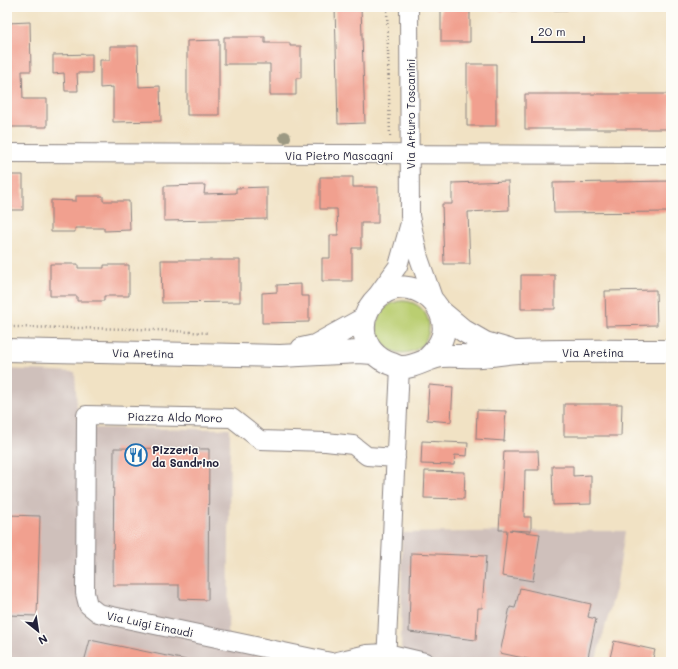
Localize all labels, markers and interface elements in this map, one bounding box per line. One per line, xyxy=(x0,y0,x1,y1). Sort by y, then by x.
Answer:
scale bar xyxy=(532,18,584,44)
text: 20 m xyxy=(538,23,566,39)
street label: Via Arturo Toscanini xyxy=(403,59,418,169)
street label: Via Pietro Mascagni xyxy=(285,148,393,163)
street label: Via Aretina xyxy=(112,345,174,361)
street label: Via Aretina xyxy=(562,345,624,360)
street label: Piazza Aldo Moro xyxy=(128,409,223,425)
restaurant icon: Pizzeria da Sandrino xyxy=(123,442,149,468)
place label: Pizzeria da Sandrino xyxy=(152,442,219,470)
street label: Via Luigi Einaudi xyxy=(105,607,195,641)
north arrow xyxy=(18,611,58,651)
text: N xyxy=(36,632,51,649)

